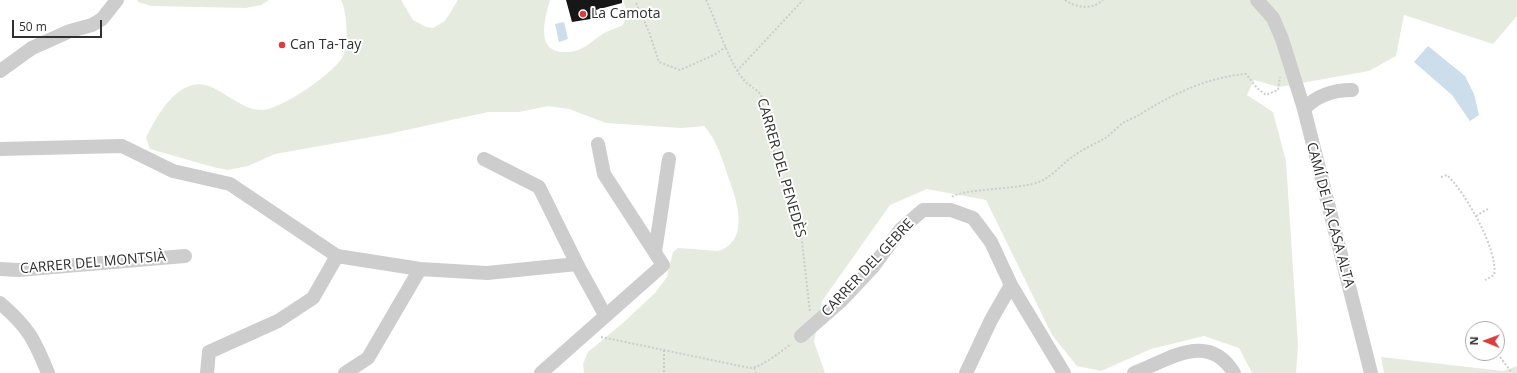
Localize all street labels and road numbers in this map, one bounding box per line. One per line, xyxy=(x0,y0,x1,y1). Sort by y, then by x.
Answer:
street label: CARRER DEL PENEDÈS xyxy=(753,96,809,240)
street label: CAMÍ DE LA CASA ALTA xyxy=(1303,141,1357,289)
street label: CARRER DEL GEBRE xyxy=(818,216,918,320)
street label: CARRER DEL MONTSIÀ xyxy=(20,248,166,278)

